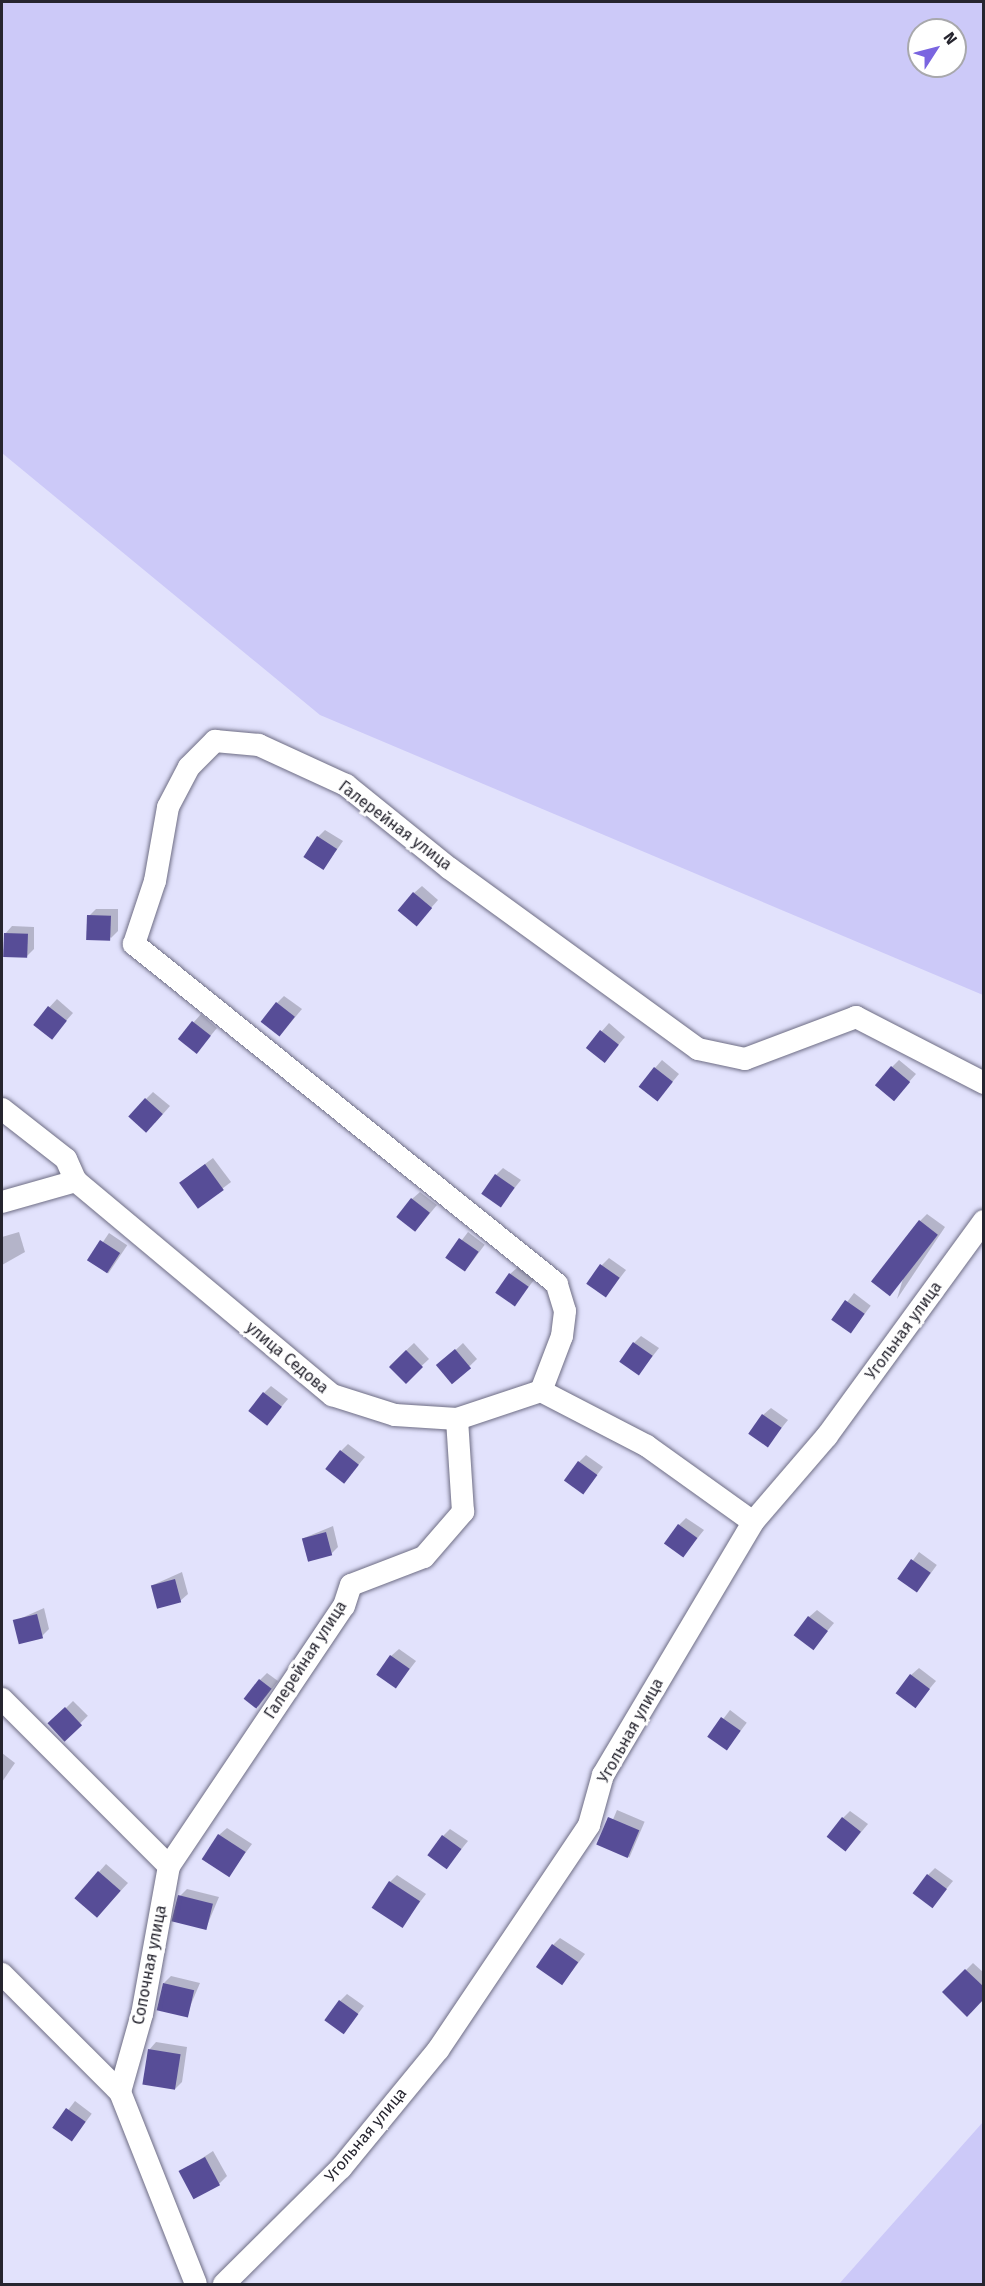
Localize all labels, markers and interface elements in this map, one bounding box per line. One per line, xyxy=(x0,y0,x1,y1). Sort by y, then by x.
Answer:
north arrow xyxy=(907,18,967,78)
text: N xyxy=(940,28,961,48)
street label: Галерейная улица xyxy=(335,777,455,875)
street label: Угольная улица xyxy=(862,1278,946,1384)
street label: улица Седова xyxy=(242,1318,332,1398)
street label: Галерейная улица xyxy=(261,1597,351,1723)
street label: Угольная улица xyxy=(594,1675,668,1787)
street label: Сопочная улица xyxy=(129,1904,171,2026)
street label: Угольная улица xyxy=(321,2084,411,2186)

